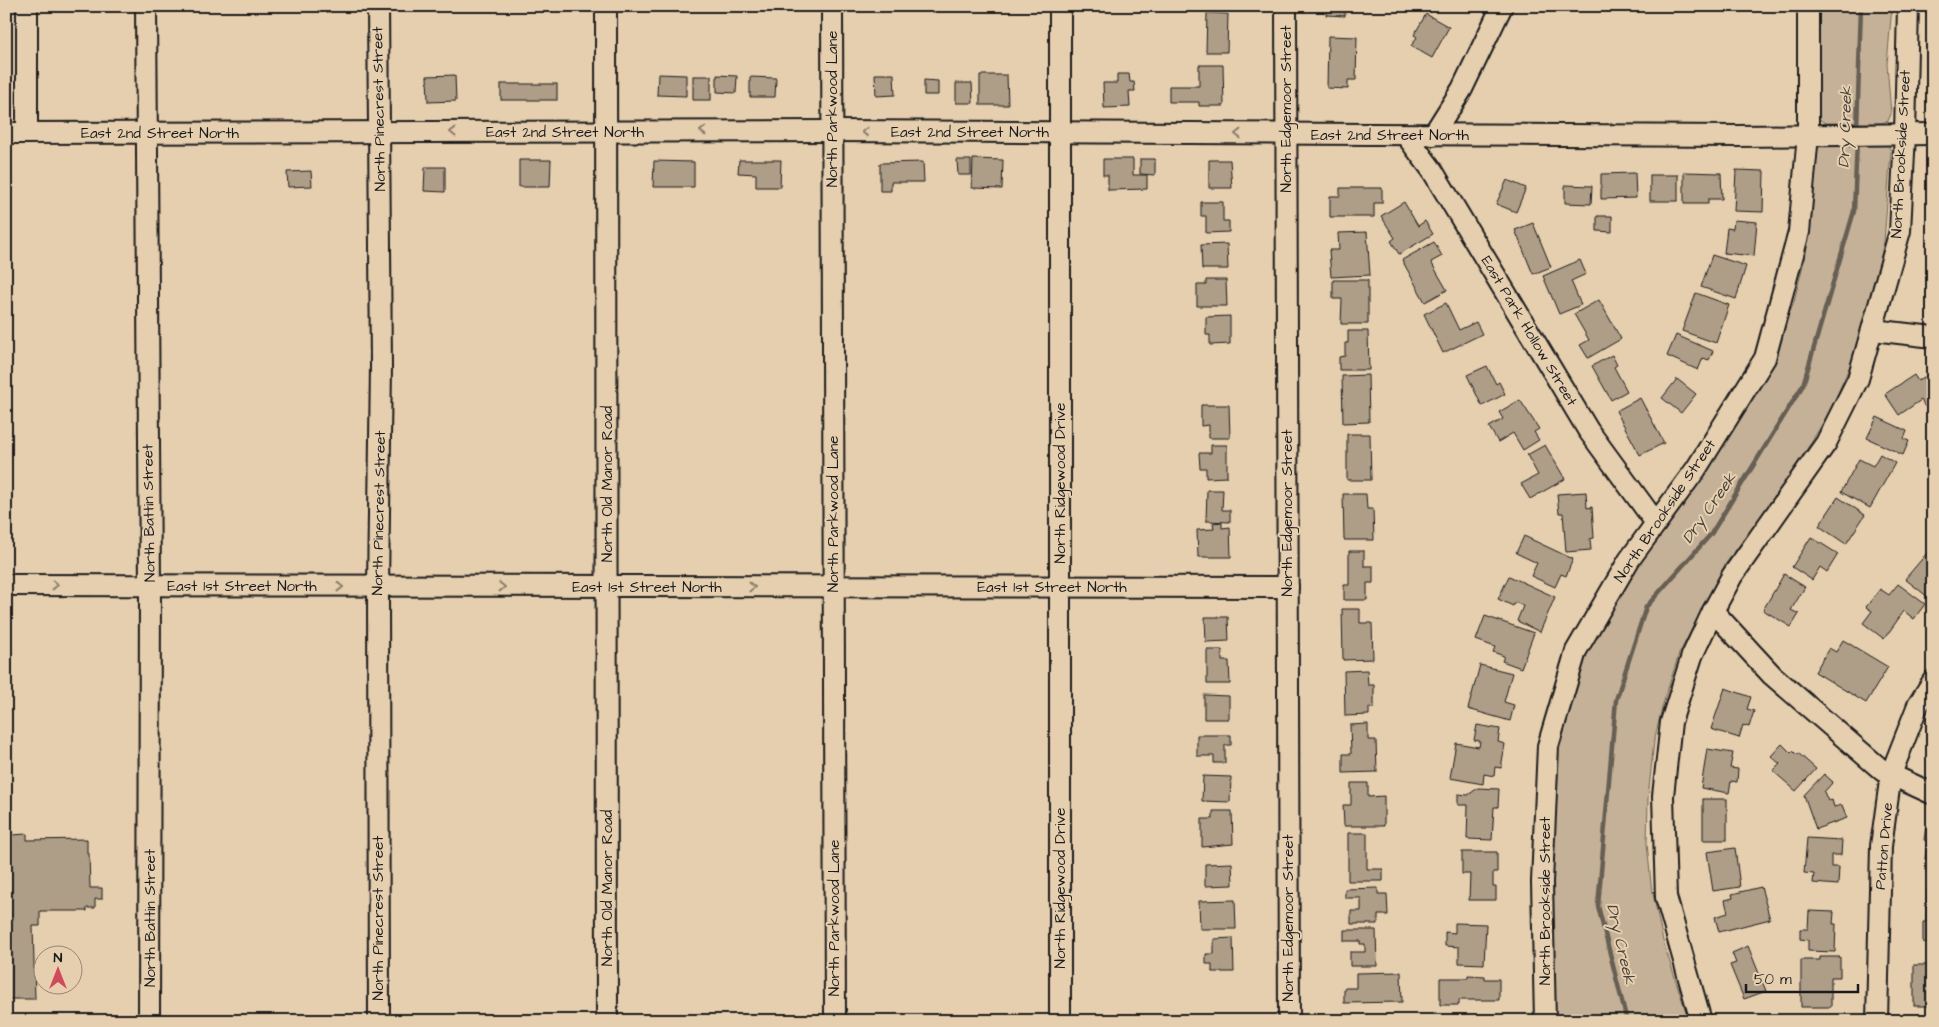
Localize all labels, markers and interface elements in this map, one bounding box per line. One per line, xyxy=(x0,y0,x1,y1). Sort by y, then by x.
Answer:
street label: North Edgemoor Street xyxy=(1276,25,1298,193)
street label: North Pinecrest Street xyxy=(367,26,391,192)
street label: North Parkwood Lane xyxy=(822,31,843,187)
street label: North Brookside Street xyxy=(1886,69,1916,239)
water label: Dry Creek xyxy=(1833,85,1858,168)
street label: East 2nd Street North xyxy=(486,122,644,143)
street label: East 2nd Street North xyxy=(891,122,1049,143)
street label: East 2nd Street North xyxy=(81,123,239,144)
street label: East 2nd Street North xyxy=(1311,125,1469,146)
one-way arrow xyxy=(699,126,706,136)
one-way arrow xyxy=(449,127,456,137)
one-way arrow xyxy=(861,127,869,137)
one-way arrow xyxy=(1234,129,1242,139)
street label: East Park Hollow Street xyxy=(1476,252,1582,410)
street label: North Ridgewood Drive xyxy=(1050,403,1072,564)
street label: North Old Manor Road xyxy=(597,405,618,562)
street label: North Edgemoor Street xyxy=(1277,429,1299,597)
street label: North Pinecrest Street xyxy=(367,430,391,596)
street label: North Brookside Street xyxy=(1609,435,1721,587)
street label: North Parkwood Lane xyxy=(823,436,844,592)
street label: North Battin Street xyxy=(137,444,161,582)
water label: Dry Creek xyxy=(1677,467,1743,548)
street label: East 1st Street North xyxy=(167,576,317,597)
street label: East 1st Street North xyxy=(572,577,722,598)
street label: East 1st Street North xyxy=(977,577,1127,598)
one-way arrow xyxy=(52,580,59,590)
one-way arrow xyxy=(336,581,344,592)
one-way arrow xyxy=(499,582,507,592)
one-way arrow xyxy=(749,582,757,592)
street label: Patton Drive xyxy=(1870,802,1898,890)
street label: North Ridgewood Drive xyxy=(1050,808,1072,969)
street label: North Old Manor Road xyxy=(597,809,618,966)
street label: North Brookside Street xyxy=(1535,817,1556,985)
street label: North Edgemoor Street xyxy=(1278,834,1300,1002)
street label: North Pinecrest Street xyxy=(368,836,389,1000)
street label: North Parkwood Lane xyxy=(824,840,845,996)
street label: North Battin Street xyxy=(140,849,161,987)
water label: Dry Creek xyxy=(1600,902,1641,988)
north arrow xyxy=(32,944,82,994)
text: N xyxy=(54,948,63,968)
scale bar xyxy=(1746,962,1859,994)
text: 50 m xyxy=(1754,969,1792,990)

